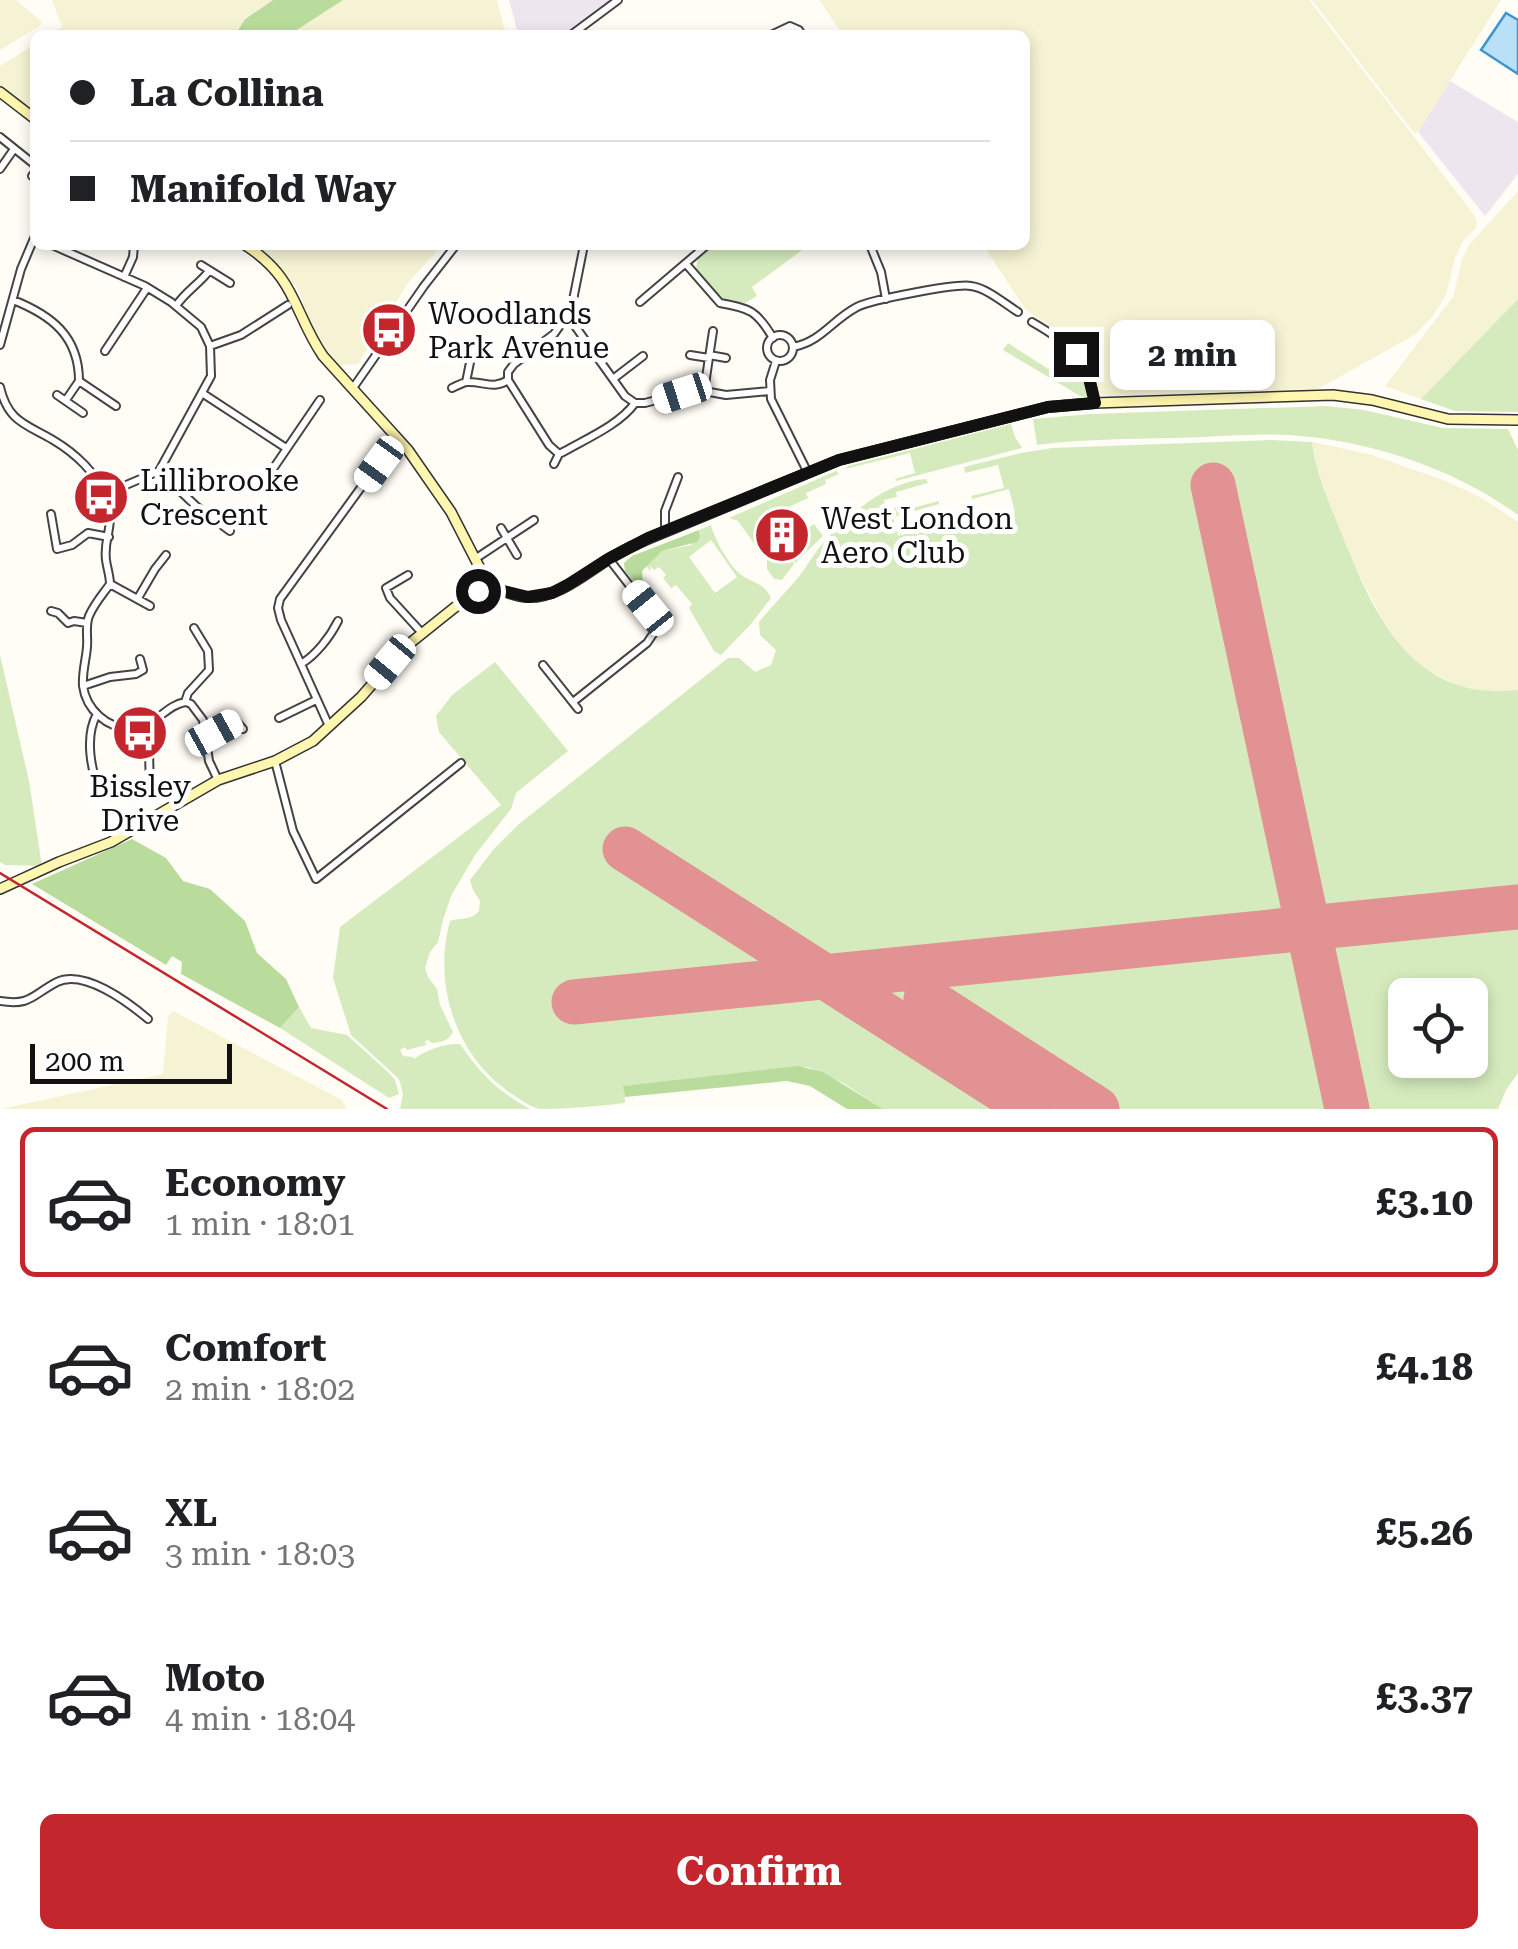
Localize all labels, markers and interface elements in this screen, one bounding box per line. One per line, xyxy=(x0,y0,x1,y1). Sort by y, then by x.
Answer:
text: La Collina xyxy=(130,71,323,115)
text: Manifold Way xyxy=(130,167,396,211)
place label: Woodlands Park Avenue xyxy=(428,296,609,365)
bus stop icon: Woodlands Park Avenue xyxy=(359,300,419,360)
callout: 2 min xyxy=(1111,319,1276,389)
route end xyxy=(1054,332,1099,377)
text: 2 min xyxy=(1148,336,1237,374)
car xyxy=(649,369,715,417)
car xyxy=(349,431,409,497)
place label: Lillibrooke Crescent xyxy=(140,463,299,532)
bus stop icon: Lillibrooke Crescent xyxy=(71,467,131,527)
place label: West London Aero Club xyxy=(821,501,1013,570)
building icon: West London Aero Club xyxy=(752,505,812,565)
route start xyxy=(456,569,501,614)
car xyxy=(617,575,679,641)
car xyxy=(359,629,421,695)
bus stop icon: Bissley Drive xyxy=(110,703,170,763)
car xyxy=(180,705,248,761)
place label: Bissley Drive xyxy=(89,769,191,838)
map controls xyxy=(1388,978,1488,1078)
button: locate xyxy=(1388,978,1488,1078)
scale bar xyxy=(30,1039,232,1084)
text: 200 m xyxy=(45,1045,125,1078)
icon: car xyxy=(45,1157,135,1247)
text: Economy xyxy=(165,1161,345,1205)
text: £3.10 xyxy=(1376,1180,1473,1224)
text: 1 min · 18:01 xyxy=(165,1205,355,1243)
icon: car xyxy=(45,1322,135,1412)
text: Comfort xyxy=(165,1326,326,1370)
text: £4.18 xyxy=(1376,1345,1473,1389)
text: 2 min · 18:02 xyxy=(165,1370,355,1408)
icon: car xyxy=(45,1487,135,1577)
text: XL xyxy=(165,1491,217,1535)
text: £5.26 xyxy=(1376,1510,1473,1554)
text: 3 min · 18:03 xyxy=(165,1535,355,1573)
icon: car xyxy=(45,1652,135,1742)
text: Moto xyxy=(165,1656,265,1700)
text: £3.37 xyxy=(1376,1675,1473,1719)
text: 4 min · 18:04 xyxy=(165,1700,355,1738)
button: Confirm xyxy=(40,1814,1478,1929)

